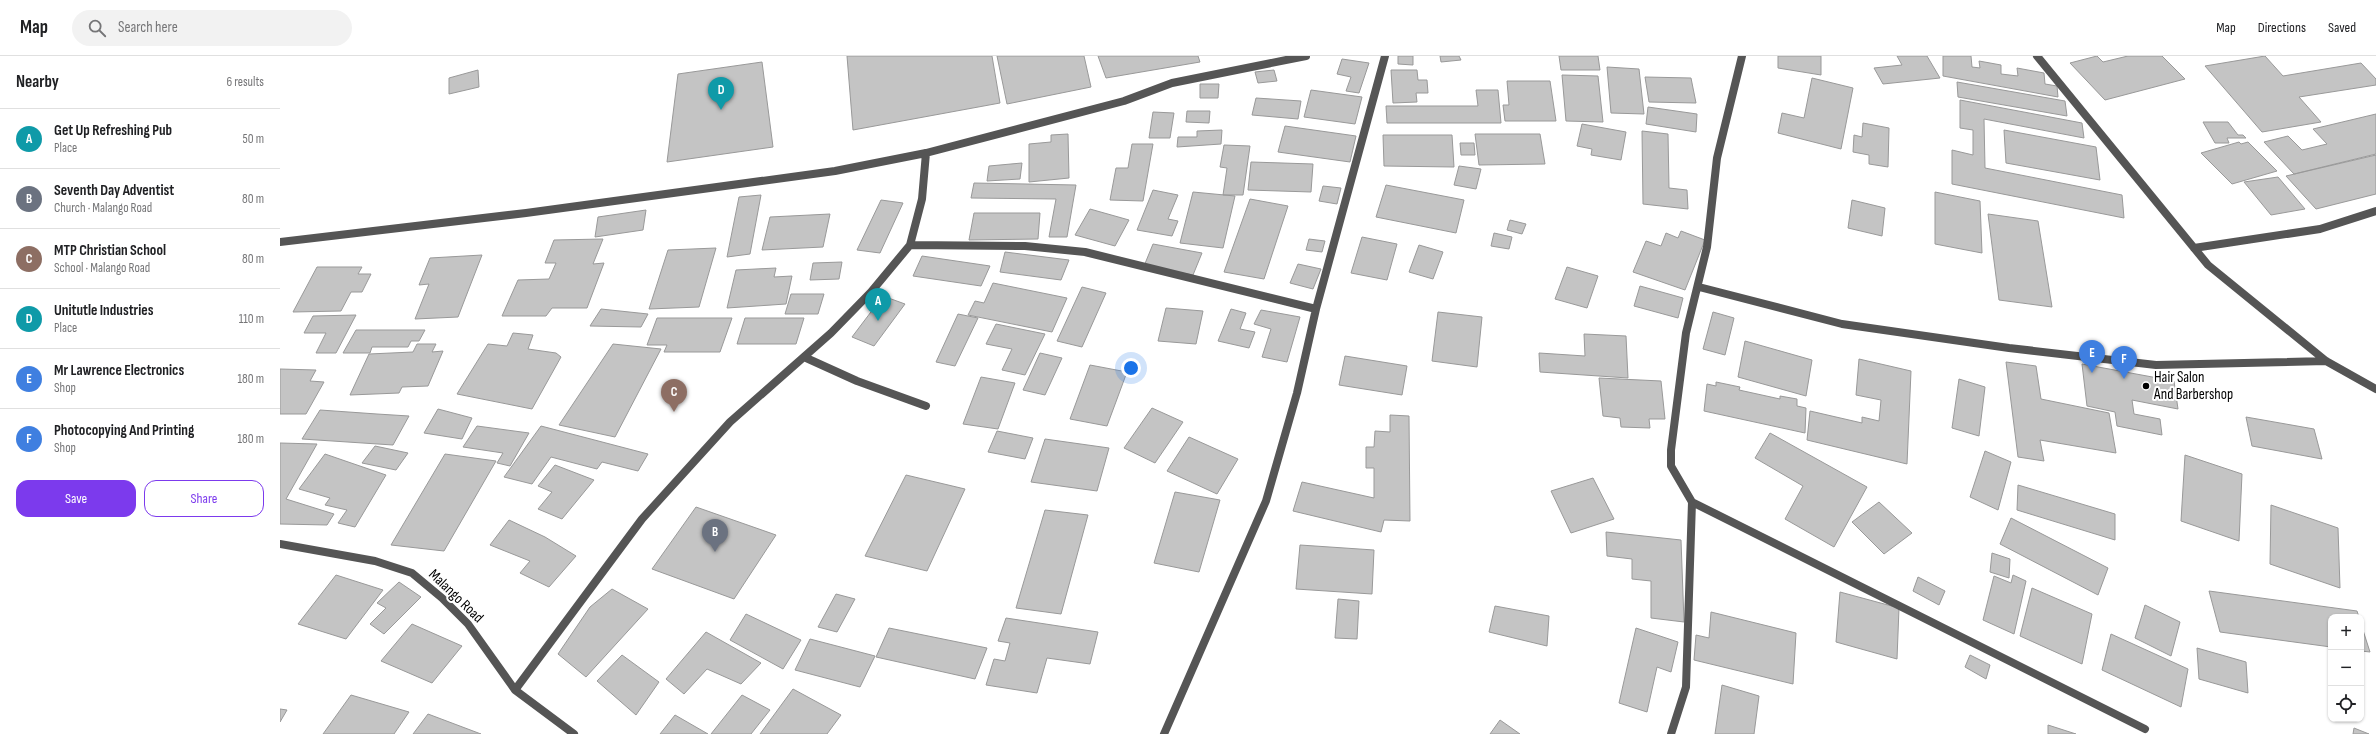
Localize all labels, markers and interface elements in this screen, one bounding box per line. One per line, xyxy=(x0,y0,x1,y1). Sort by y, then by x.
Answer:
search box xyxy=(72,10,352,46)
text: Map xyxy=(20,16,48,39)
icon: search xyxy=(86,17,108,39)
text: Search here xyxy=(118,18,178,37)
text: Map xyxy=(2216,19,2236,36)
text: Directions xyxy=(2258,19,2306,36)
text: Saved xyxy=(2328,19,2356,36)
text: Nearby xyxy=(16,72,59,92)
text: 6 results xyxy=(226,74,264,90)
pin: D xyxy=(708,77,734,110)
text: Get Up Refreshing Pub xyxy=(54,121,172,140)
text: A xyxy=(26,131,32,147)
text: 50 m xyxy=(243,131,264,147)
text: Place xyxy=(54,140,77,156)
text: Seventh Day Adventist xyxy=(54,181,174,200)
text: B xyxy=(26,191,32,207)
text: 80 m xyxy=(242,191,264,207)
text: Church · Malango Road xyxy=(54,200,152,216)
text: MTP Christian School xyxy=(54,241,166,260)
text: C xyxy=(26,251,32,267)
text: 80 m xyxy=(242,251,264,267)
text: School · Malango Road xyxy=(54,260,150,276)
pin: A xyxy=(865,288,891,321)
text: Unitutle Industries xyxy=(54,301,153,320)
text: D xyxy=(26,311,32,327)
text: 110 m xyxy=(239,311,264,327)
text: Place xyxy=(54,320,77,336)
pin: E xyxy=(2079,340,2105,373)
pin: F xyxy=(2111,346,2137,379)
your location xyxy=(1121,358,1141,378)
text: Mr Lawrence Electronics xyxy=(54,361,184,380)
place label: Hair Salon And Barbershop xyxy=(2153,368,2233,404)
text: E xyxy=(26,371,32,387)
text: 180 m xyxy=(238,371,264,387)
pin: C xyxy=(661,379,687,412)
text: Shop xyxy=(54,380,76,396)
marker: Hair Salon And Barbershop xyxy=(2141,381,2151,391)
text: Photocopying And Printing xyxy=(54,421,194,440)
text: F xyxy=(26,431,32,447)
text: 180 m xyxy=(238,431,264,447)
text: Shop xyxy=(54,440,76,456)
button: Save xyxy=(16,480,136,517)
button: Share xyxy=(144,480,264,517)
pin: B xyxy=(702,519,728,552)
street label: Malango Road xyxy=(425,565,487,627)
map controls xyxy=(2328,614,2364,722)
button: + xyxy=(2328,614,2364,650)
button: − xyxy=(2328,650,2364,686)
button: locate xyxy=(2328,686,2364,722)

